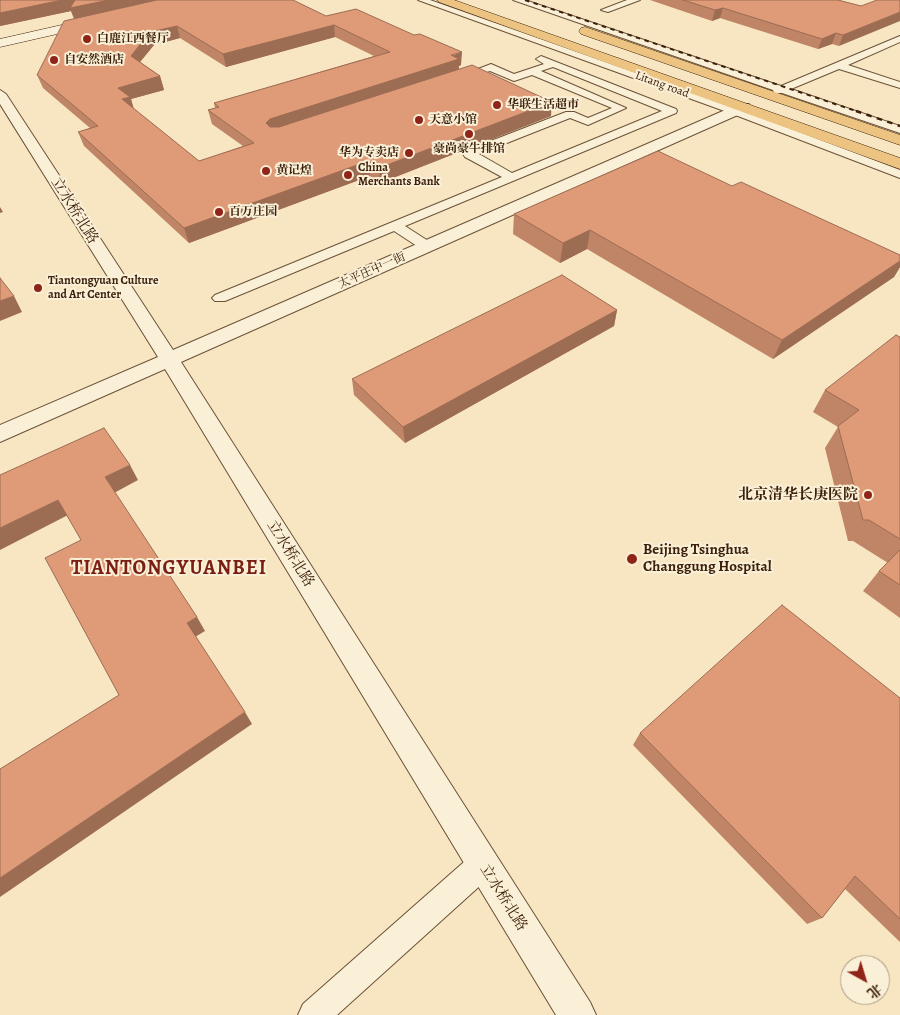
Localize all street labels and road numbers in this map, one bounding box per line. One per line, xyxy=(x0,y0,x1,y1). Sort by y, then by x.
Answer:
street label: Litang road xyxy=(633,69,691,101)
street label: 立水桥北路 xyxy=(46,174,102,248)
street label: 太平庄中一街 xyxy=(336,250,408,292)
street label: 立水桥北路 xyxy=(262,517,318,591)
street label: 立水桥北路 xyxy=(475,861,531,935)

